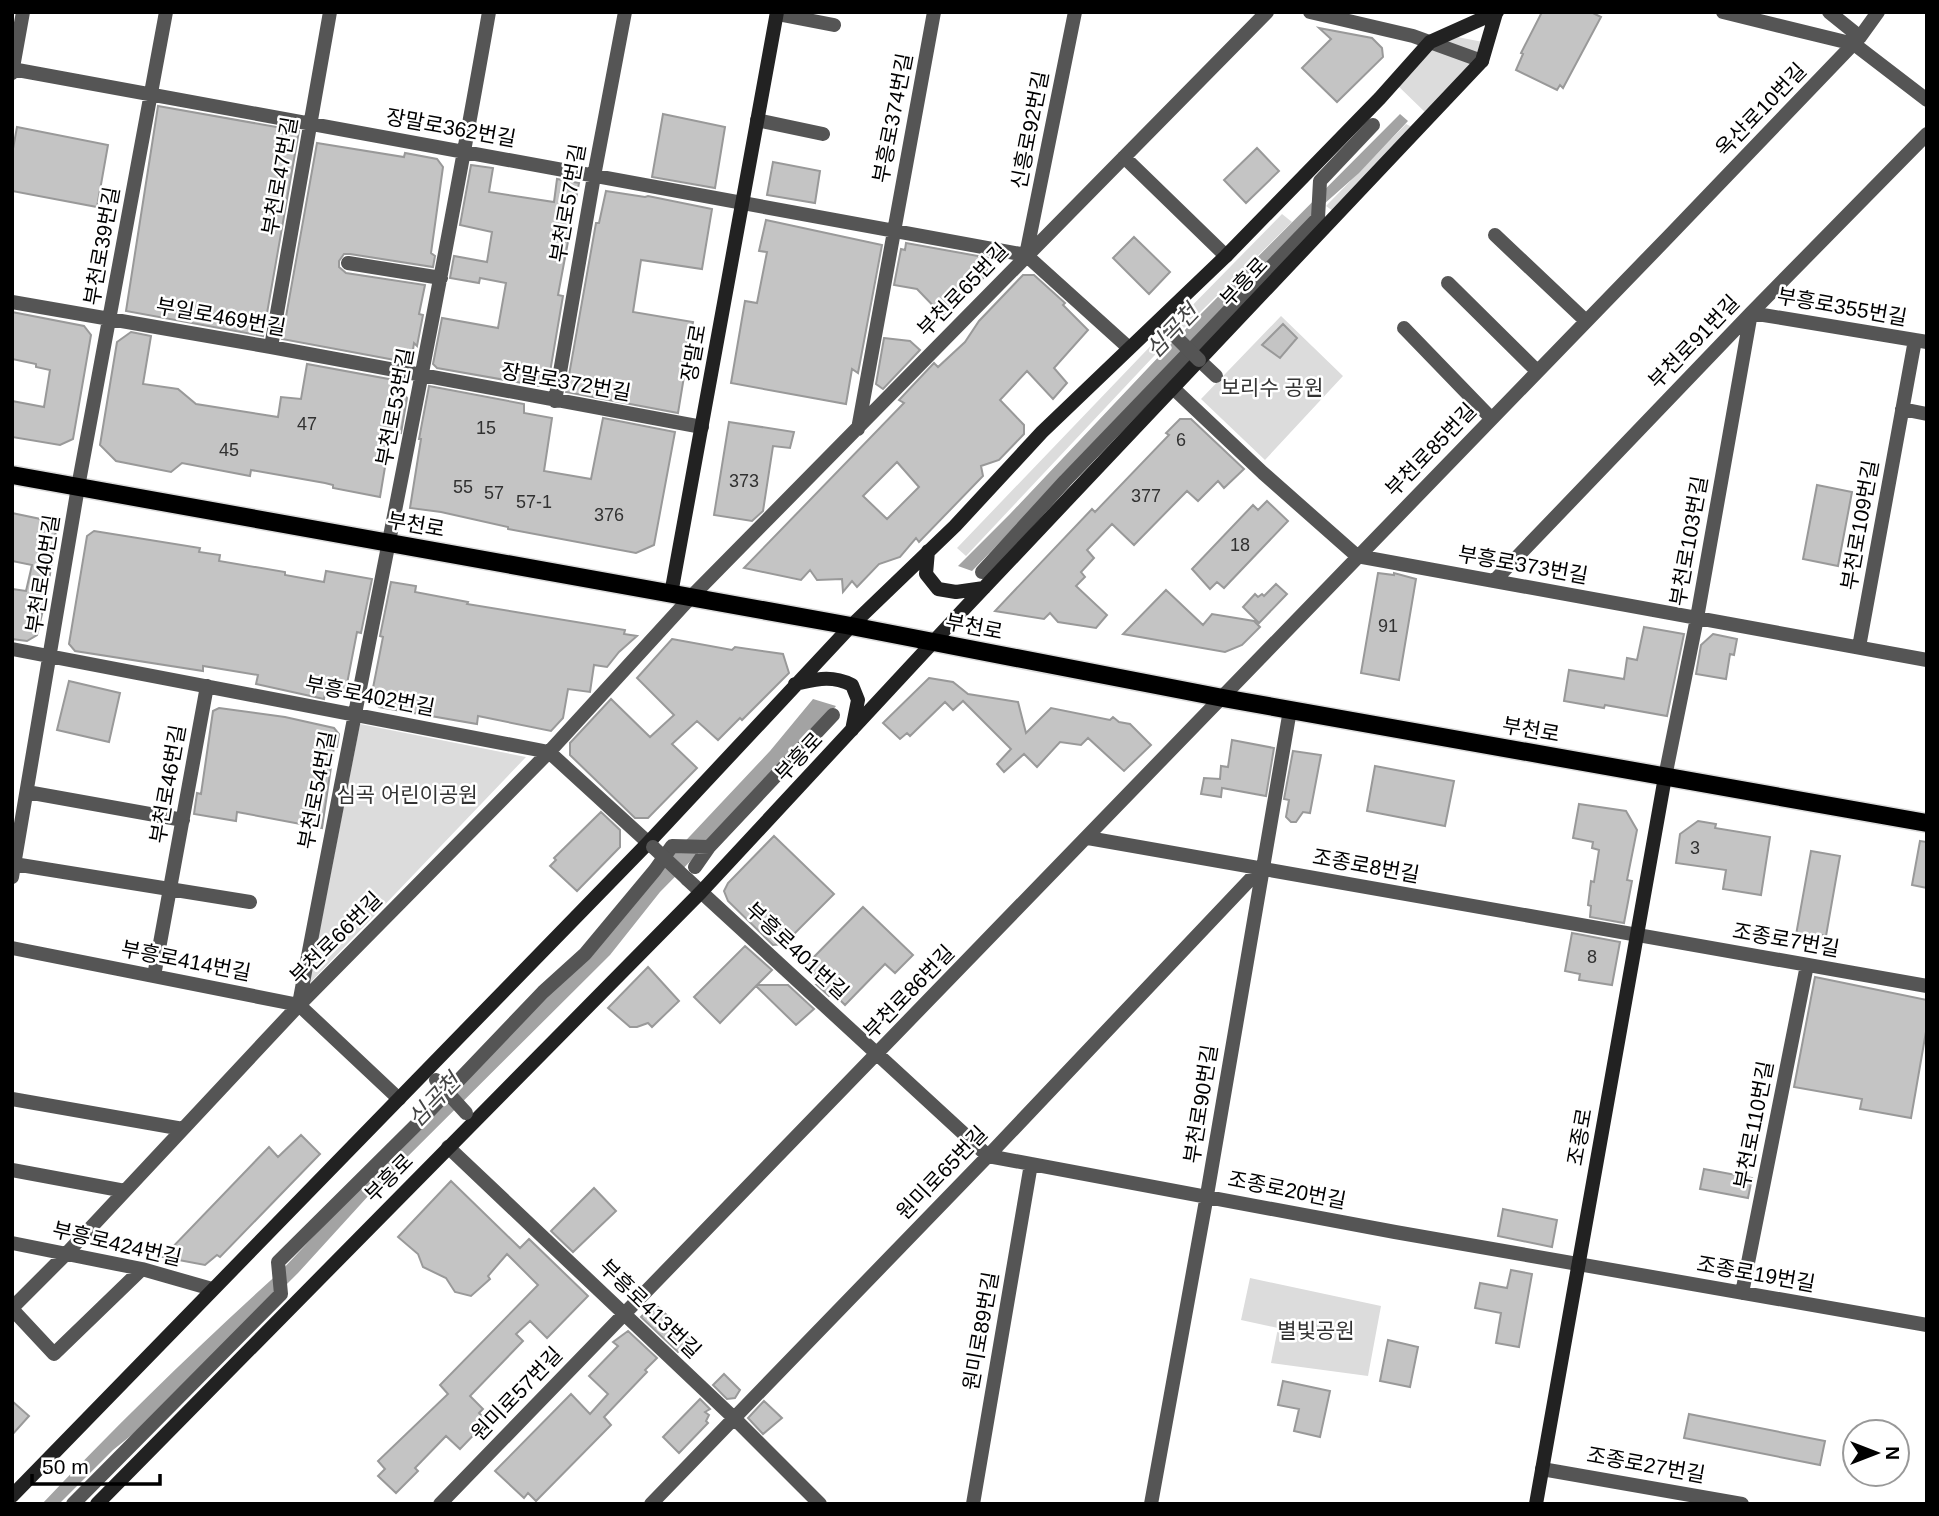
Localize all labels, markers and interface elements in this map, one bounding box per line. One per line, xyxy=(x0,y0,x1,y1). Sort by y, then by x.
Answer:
street label: 부흥로374번길 xyxy=(869,51,916,185)
street label: 옥산로10번길 xyxy=(1711,59,1811,161)
street label: 신흥로92번길 xyxy=(1007,69,1052,191)
street label: 장말로362번길 xyxy=(384,105,518,150)
street label: 부천로47번길 xyxy=(258,115,301,237)
street label: 부천로57번길 xyxy=(546,142,589,264)
street label: 부천로39번길 xyxy=(80,185,123,307)
street label: 부천로65번길 xyxy=(913,239,1013,341)
street label: 부흥로 xyxy=(1215,253,1272,311)
street label: 부흥로355번길 xyxy=(1775,284,1909,329)
street label: 부천로91번길 xyxy=(1644,291,1744,393)
street label: 부일로469번길 xyxy=(154,294,288,339)
water label: 심곡천 xyxy=(1141,297,1205,363)
street label: 장말로 xyxy=(677,322,710,383)
street label: 부천로53번길 xyxy=(372,346,417,468)
street label: 장말로372번길 xyxy=(499,359,633,404)
park label: 보리수 공원 xyxy=(1221,376,1323,399)
street label: 부천로85번길 xyxy=(1381,399,1481,501)
house number: 47 xyxy=(297,414,317,434)
house number: 15 xyxy=(476,418,496,438)
house number: 6 xyxy=(1176,430,1186,450)
house number: 45 xyxy=(219,440,239,460)
street label: 부천로109번길 xyxy=(1837,458,1882,592)
house number: 373 xyxy=(729,471,759,491)
street label: 부천로103번길 xyxy=(1666,474,1711,608)
house number: 55 xyxy=(453,477,473,497)
house number: 57 xyxy=(484,483,504,503)
house number: 377 xyxy=(1131,486,1161,506)
house number: 57-1 xyxy=(516,492,552,512)
house number: 376 xyxy=(594,505,624,525)
street label: 부천로 xyxy=(386,508,447,541)
street label: 부천로40번길 xyxy=(22,513,63,635)
house number: 18 xyxy=(1230,535,1250,555)
street label: 부흥로373번길 xyxy=(1456,542,1590,587)
street label: 부천로 xyxy=(943,610,1005,643)
house number: 91 xyxy=(1378,616,1398,636)
street label: 부흥로402번길 xyxy=(303,672,437,719)
street label: 부천로 xyxy=(1501,713,1562,746)
street label: 부천로46번길 xyxy=(146,723,189,845)
street label: 부흥로 xyxy=(770,728,827,786)
street label: 부천로54번길 xyxy=(294,729,339,851)
park label: 심곡 어린이공원 xyxy=(336,783,478,806)
house number: 3 xyxy=(1690,838,1700,858)
street label: 조종로8번길 xyxy=(1311,845,1421,886)
street label: 부천로66번길 xyxy=(285,887,386,988)
street label: 부흥로401번길 xyxy=(741,897,853,1004)
street label: 조종로7번길 xyxy=(1731,919,1841,960)
street label: 부흥로414번길 xyxy=(119,937,253,984)
street label: 부천로86번길 xyxy=(859,941,959,1043)
house number: 8 xyxy=(1587,947,1597,967)
street label: 부천로90번길 xyxy=(1180,1043,1221,1165)
street label: 부천로110번길 xyxy=(1730,1059,1777,1191)
water label: 심곡천 xyxy=(403,1066,467,1132)
street label: 조종로 xyxy=(1563,1106,1596,1167)
street label: 원미로65번길 xyxy=(892,1122,992,1224)
street label: 부흥로 xyxy=(360,1149,417,1206)
street label: 조종로20번길 xyxy=(1226,1167,1348,1212)
street label: 부흥로424번길 xyxy=(50,1218,184,1270)
street label: 조종로19번길 xyxy=(1695,1252,1817,1295)
street label: 부흥로413번길 xyxy=(595,1255,706,1363)
street label: 원미로89번길 xyxy=(959,1270,1002,1392)
park label: 별빛공원 xyxy=(1277,1319,1355,1342)
street label: 원미로57번길 xyxy=(467,1343,567,1445)
north arrow xyxy=(1841,1418,1911,1488)
scale bar xyxy=(32,1442,159,1486)
street label: 조종로27번길 xyxy=(1585,1443,1707,1486)
text: N xyxy=(1882,1446,1903,1460)
text: 50 m xyxy=(42,1455,89,1478)

